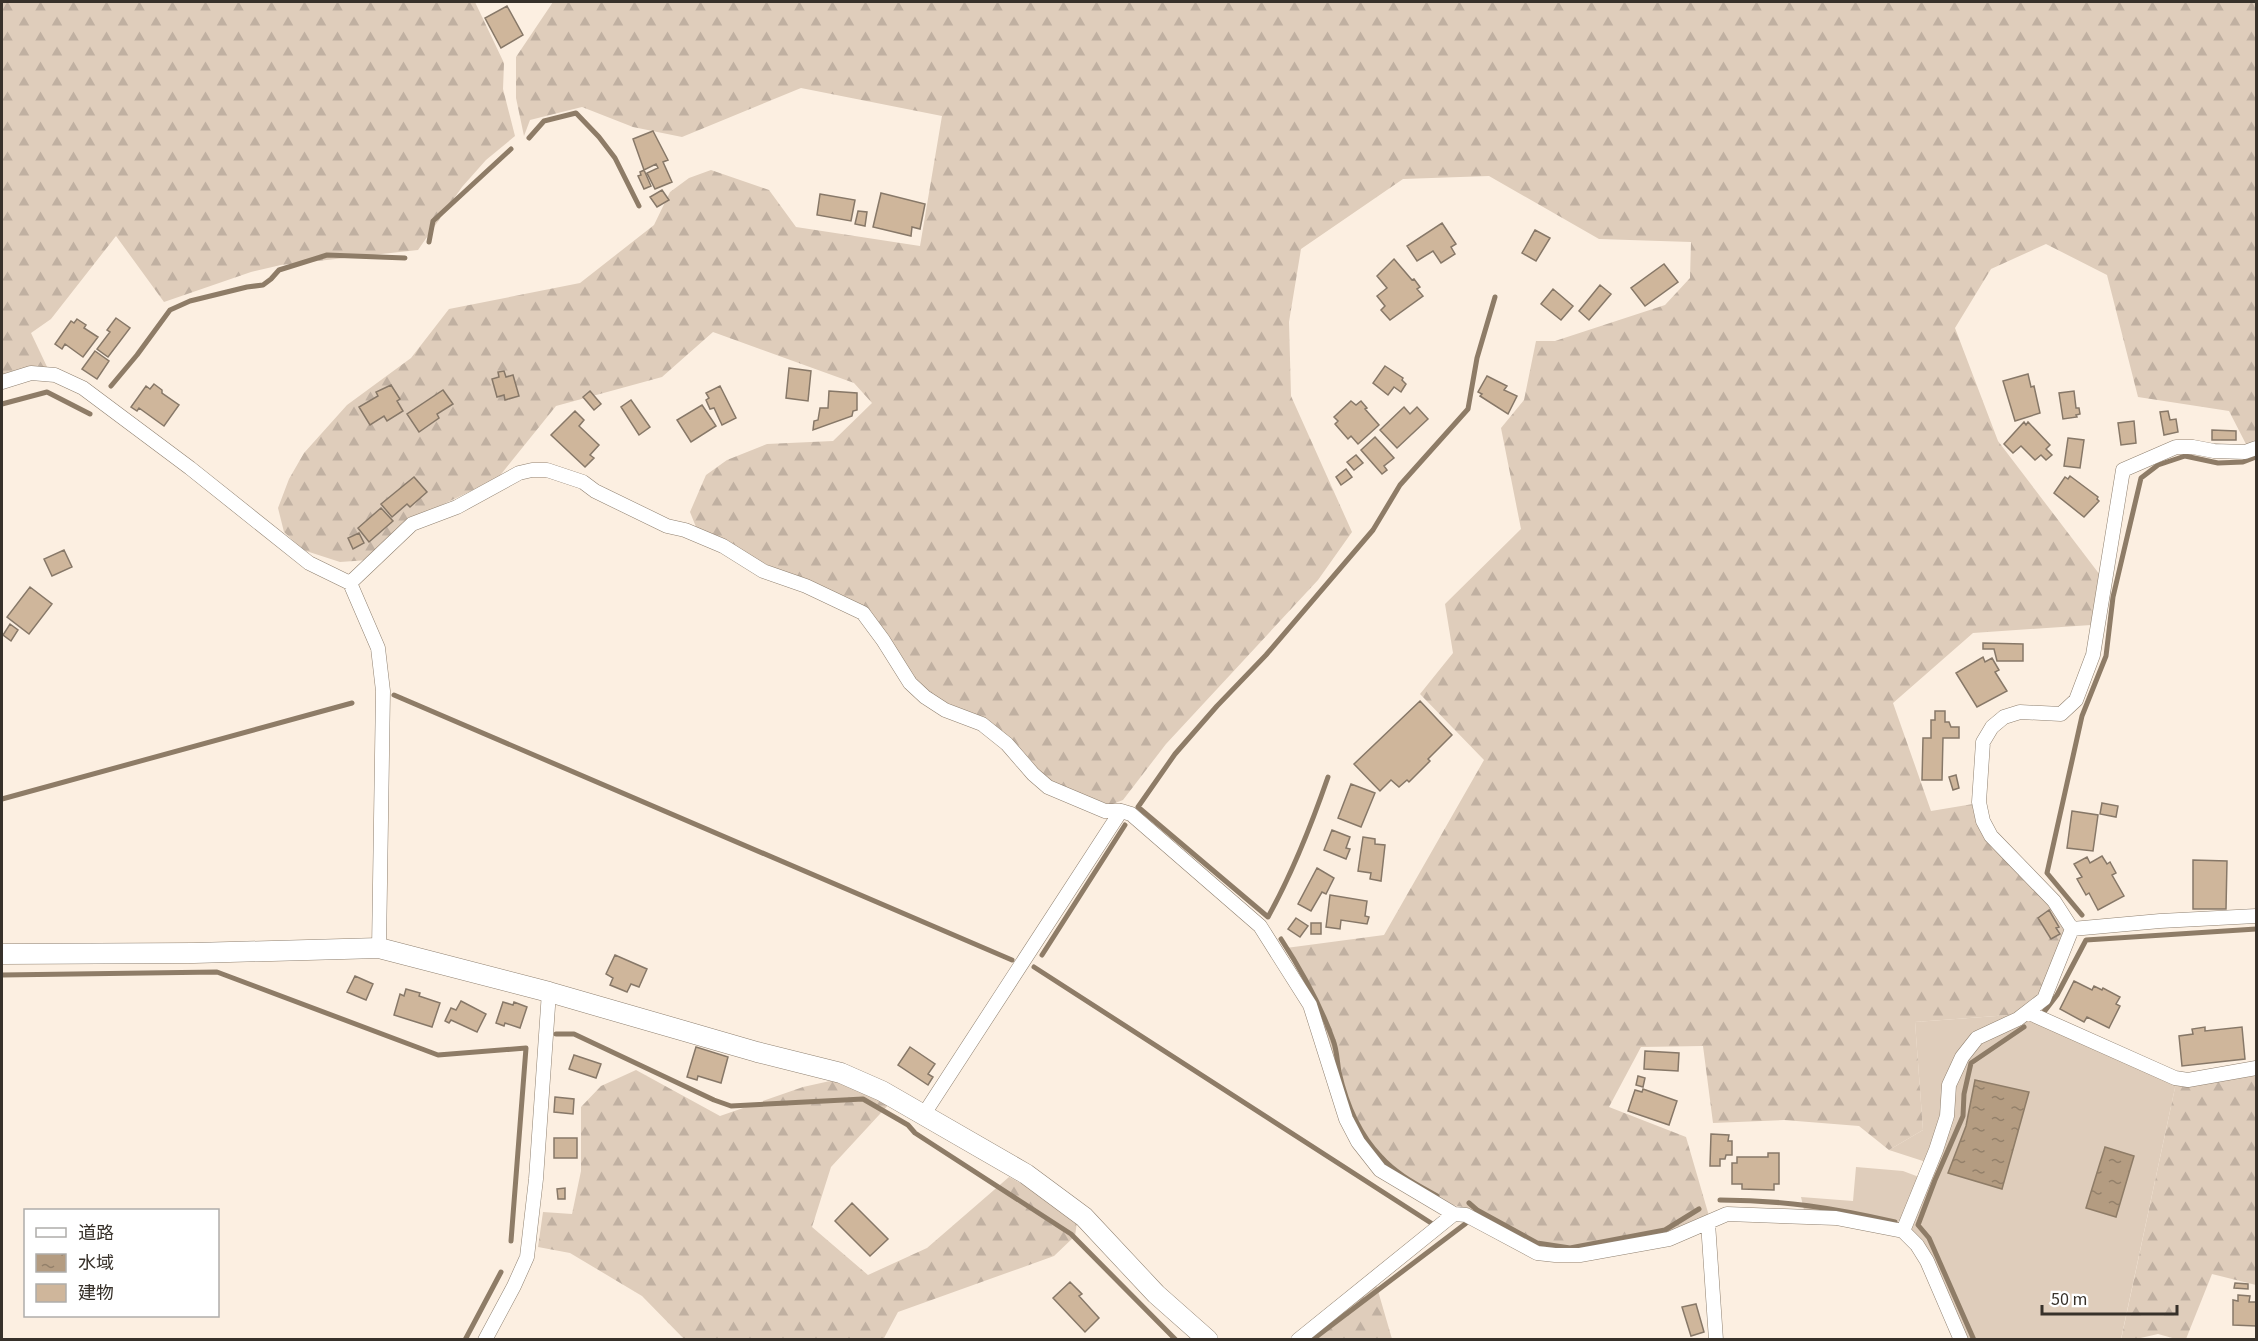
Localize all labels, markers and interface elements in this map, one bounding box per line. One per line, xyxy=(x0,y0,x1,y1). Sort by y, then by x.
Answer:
legend xyxy=(24,1209,219,1317)
text: 道路 xyxy=(78,1221,114,1246)
text: 水域 xyxy=(78,1251,114,1276)
scale bar xyxy=(2042,1278,2177,1316)
text: 建物 xyxy=(78,1281,114,1306)
text: 50 m xyxy=(2051,1287,2087,1312)

